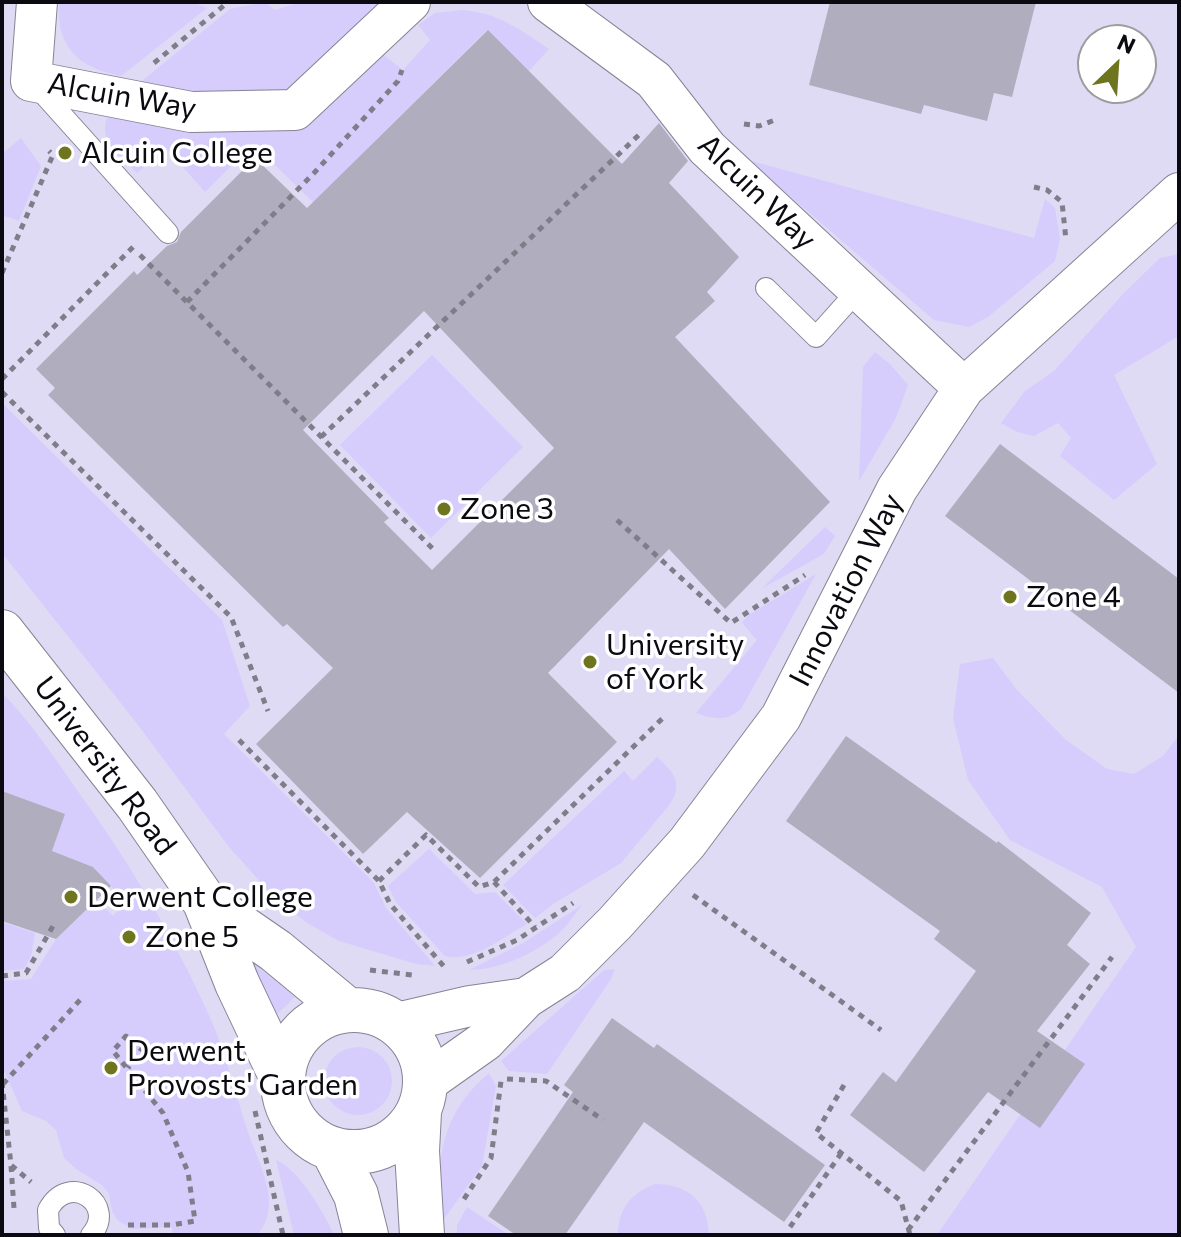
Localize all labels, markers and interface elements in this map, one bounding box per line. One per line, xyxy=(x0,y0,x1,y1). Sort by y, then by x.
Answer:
north arrow xyxy=(1077,24,1157,104)
text: N xyxy=(1113,28,1140,59)
street label: Alcuin Way xyxy=(45,65,199,127)
street label: Alcuin Way xyxy=(690,127,824,257)
place label: Alcuin College xyxy=(81,135,273,171)
marker: Alcuin College xyxy=(56,144,74,162)
street label: Innovation Way xyxy=(782,488,910,692)
place label: Zone 3 xyxy=(460,491,554,527)
marker: Zone 3 xyxy=(435,500,453,518)
place label: Zone 4 xyxy=(1026,579,1121,615)
marker: Zone 4 xyxy=(1001,588,1019,606)
place label: University of York xyxy=(606,627,744,698)
marker: University of York xyxy=(581,653,599,671)
street label: University Road xyxy=(26,670,184,862)
place label: Derwent College xyxy=(87,879,313,915)
marker: Derwent College xyxy=(62,888,80,906)
place label: Zone 5 xyxy=(145,919,239,955)
marker: Zone 5 xyxy=(120,928,138,946)
place label: Derwent Provosts' Garden xyxy=(127,1033,358,1104)
marker: Derwent Provosts' Garden xyxy=(102,1059,120,1077)

